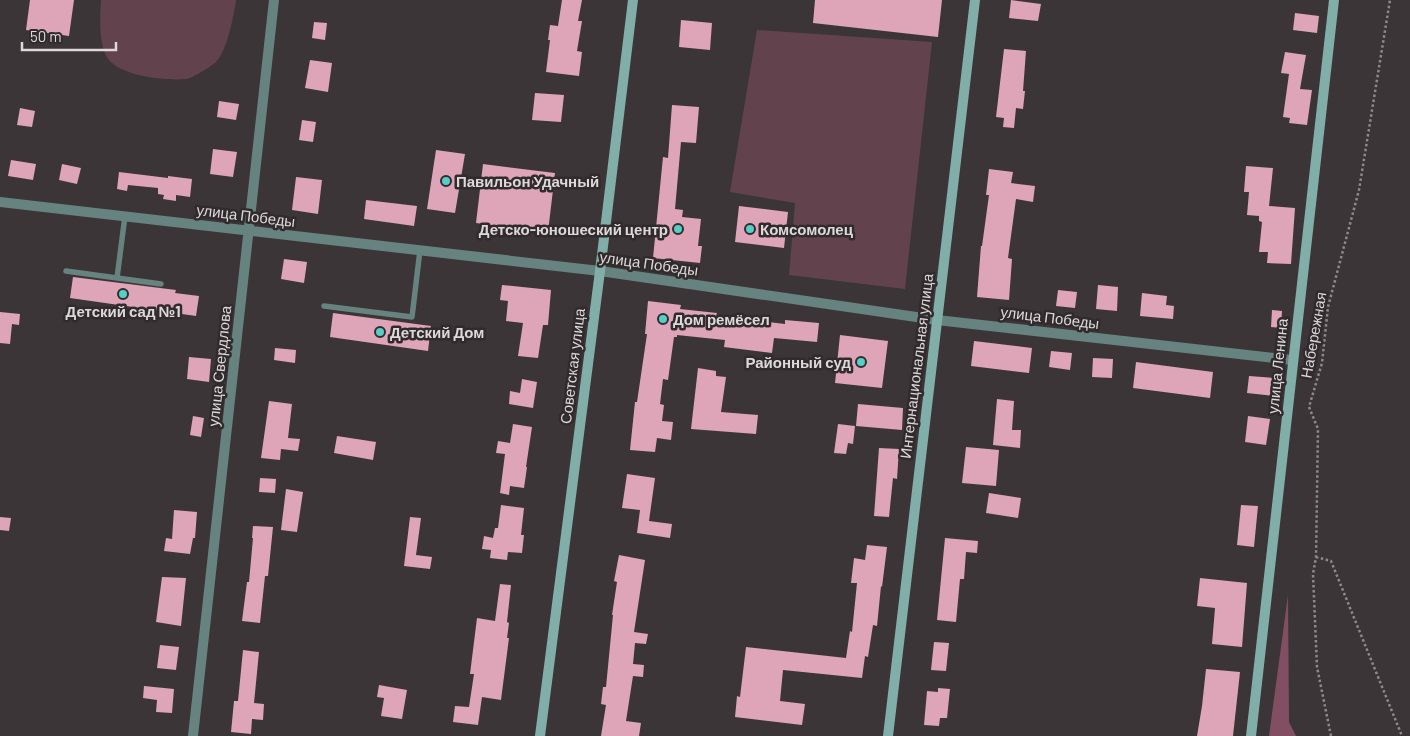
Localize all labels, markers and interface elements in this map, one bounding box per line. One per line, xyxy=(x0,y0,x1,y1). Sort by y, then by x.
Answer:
scale bar xyxy=(22,20,116,52)
text: 50 m xyxy=(30,27,62,45)
place label: Павильон Удачный xyxy=(456,172,599,190)
marker: Павильон Удачный xyxy=(440,175,452,187)
street label: улица Победы xyxy=(196,200,296,230)
place label: Детско-юношеский центр xyxy=(479,220,668,238)
place label: Комсомолец xyxy=(760,220,854,238)
marker: Детско-юношеский центр xyxy=(672,223,684,235)
marker: Комсомолец xyxy=(744,223,756,235)
street label: улица Победы xyxy=(599,247,699,279)
street label: Интернациональная улица xyxy=(896,272,936,460)
marker: Детский сад №1 xyxy=(117,288,129,300)
street label: Набережная xyxy=(1297,290,1329,380)
place label: Детский сад №1 xyxy=(66,302,180,320)
street label: улица Победы xyxy=(1000,302,1100,332)
street label: улица Свердлова xyxy=(204,304,234,427)
street label: Советская улица xyxy=(556,306,588,425)
place label: Дом ремёсел xyxy=(673,310,770,328)
marker: Дом ремёсел xyxy=(657,313,669,325)
street label: улица Ленина xyxy=(1263,317,1291,415)
place label: Детский Дом xyxy=(390,323,484,341)
marker: Детский Дом xyxy=(374,326,386,338)
place label: Районный суд xyxy=(745,353,851,371)
marker: Районный суд xyxy=(855,356,867,368)

